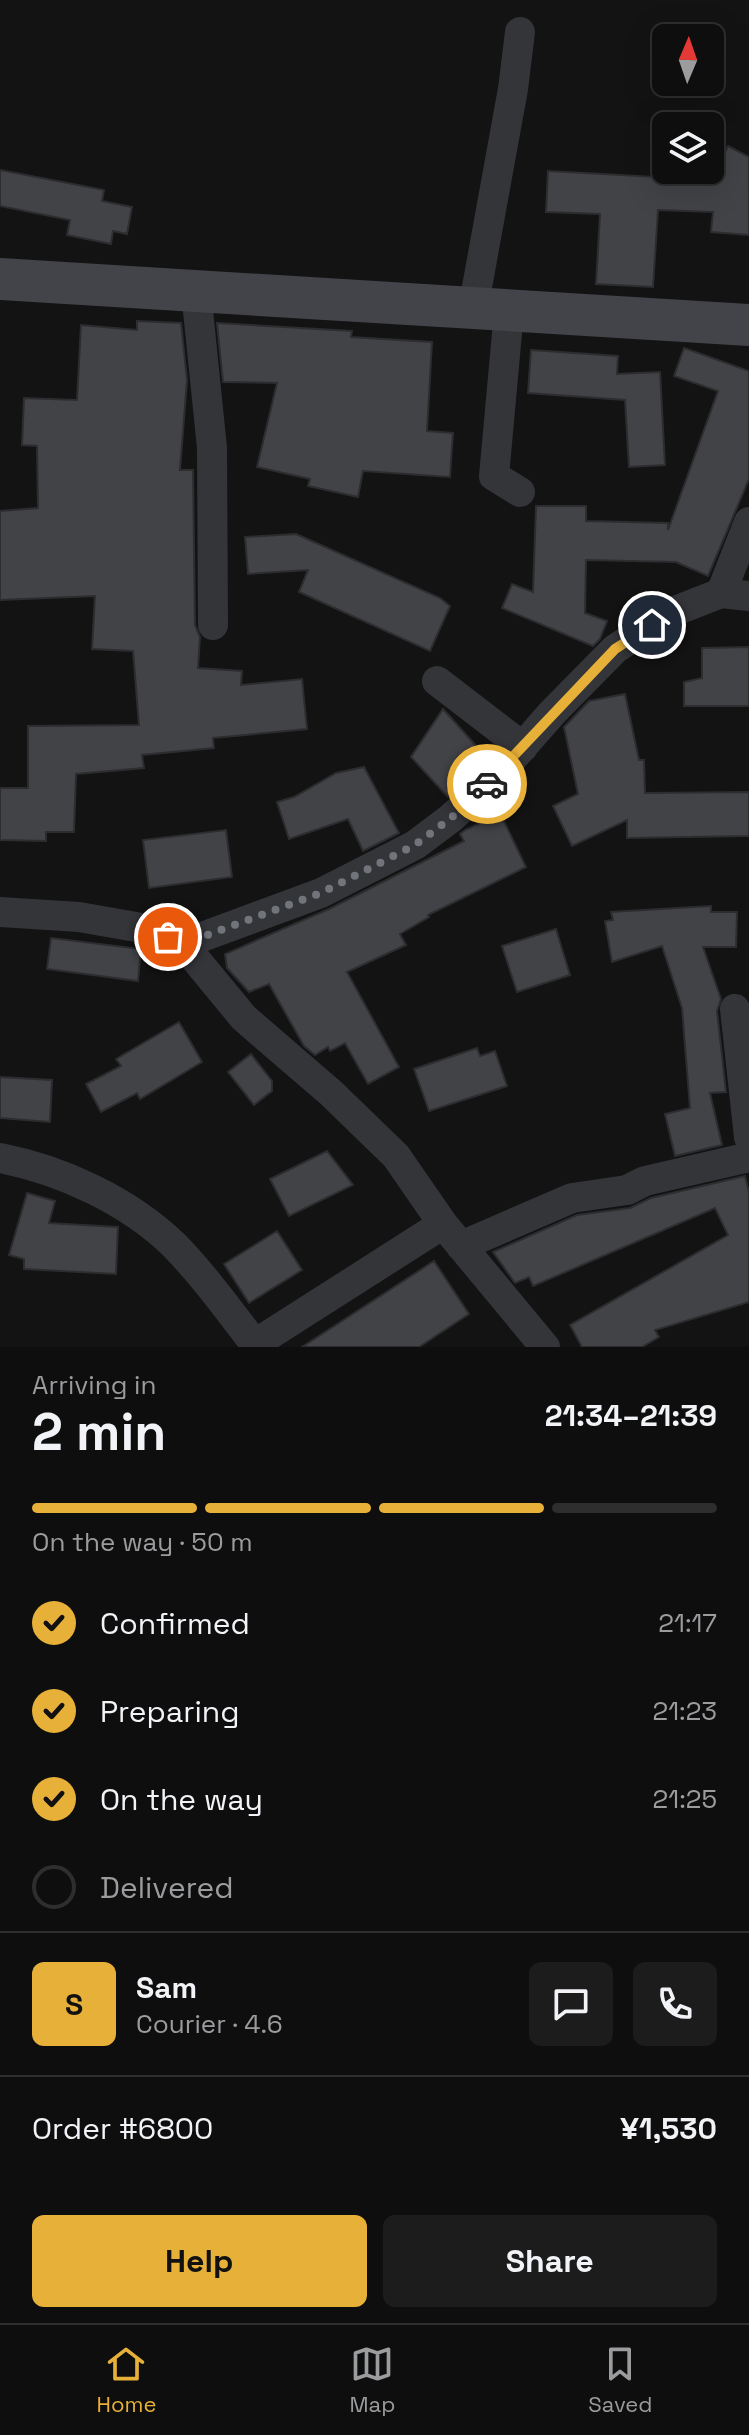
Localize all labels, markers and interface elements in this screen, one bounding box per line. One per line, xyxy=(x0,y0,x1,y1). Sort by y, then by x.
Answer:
north arrow xyxy=(652,24,724,96)
map controls xyxy=(652,24,724,184)
button: layers xyxy=(652,112,724,184)
pin xyxy=(618,591,686,659)
icon: home xyxy=(630,603,674,647)
courier xyxy=(447,744,527,824)
icon: car xyxy=(465,762,509,806)
pin xyxy=(134,903,202,971)
icon: bag xyxy=(146,915,190,959)
text: Arriving in xyxy=(32,1368,156,1402)
text: 21:34–21:39 xyxy=(545,1396,717,1435)
text: 2 min xyxy=(32,1399,166,1465)
text: On the way · 50 m xyxy=(32,1525,253,1559)
icon: check xyxy=(32,1601,76,1645)
text: Confirmed xyxy=(100,1604,250,1643)
text: 21:17 xyxy=(658,1606,717,1640)
icon: check xyxy=(32,1689,76,1733)
text: Preparing xyxy=(100,1692,239,1731)
text: 21:23 xyxy=(653,1694,717,1728)
icon: check xyxy=(32,1777,76,1821)
text: On the way xyxy=(100,1780,263,1819)
text: 21:25 xyxy=(653,1782,717,1816)
text: Delivered xyxy=(100,1868,234,1907)
button: chat xyxy=(529,1962,613,2046)
button: phone xyxy=(633,1962,717,2046)
text: Sam xyxy=(136,1968,197,2007)
text: S xyxy=(65,1985,83,2024)
text: Courier · 4.6 xyxy=(136,2007,283,2041)
text: Order #6800 xyxy=(32,2109,213,2148)
text: ¥1,530 xyxy=(620,2109,717,2148)
button: Help xyxy=(32,2215,367,2307)
button: Share xyxy=(383,2215,717,2307)
tab: Home xyxy=(97,2342,156,2418)
tab: Map xyxy=(349,2342,395,2418)
tab: Saved xyxy=(588,2342,653,2418)

